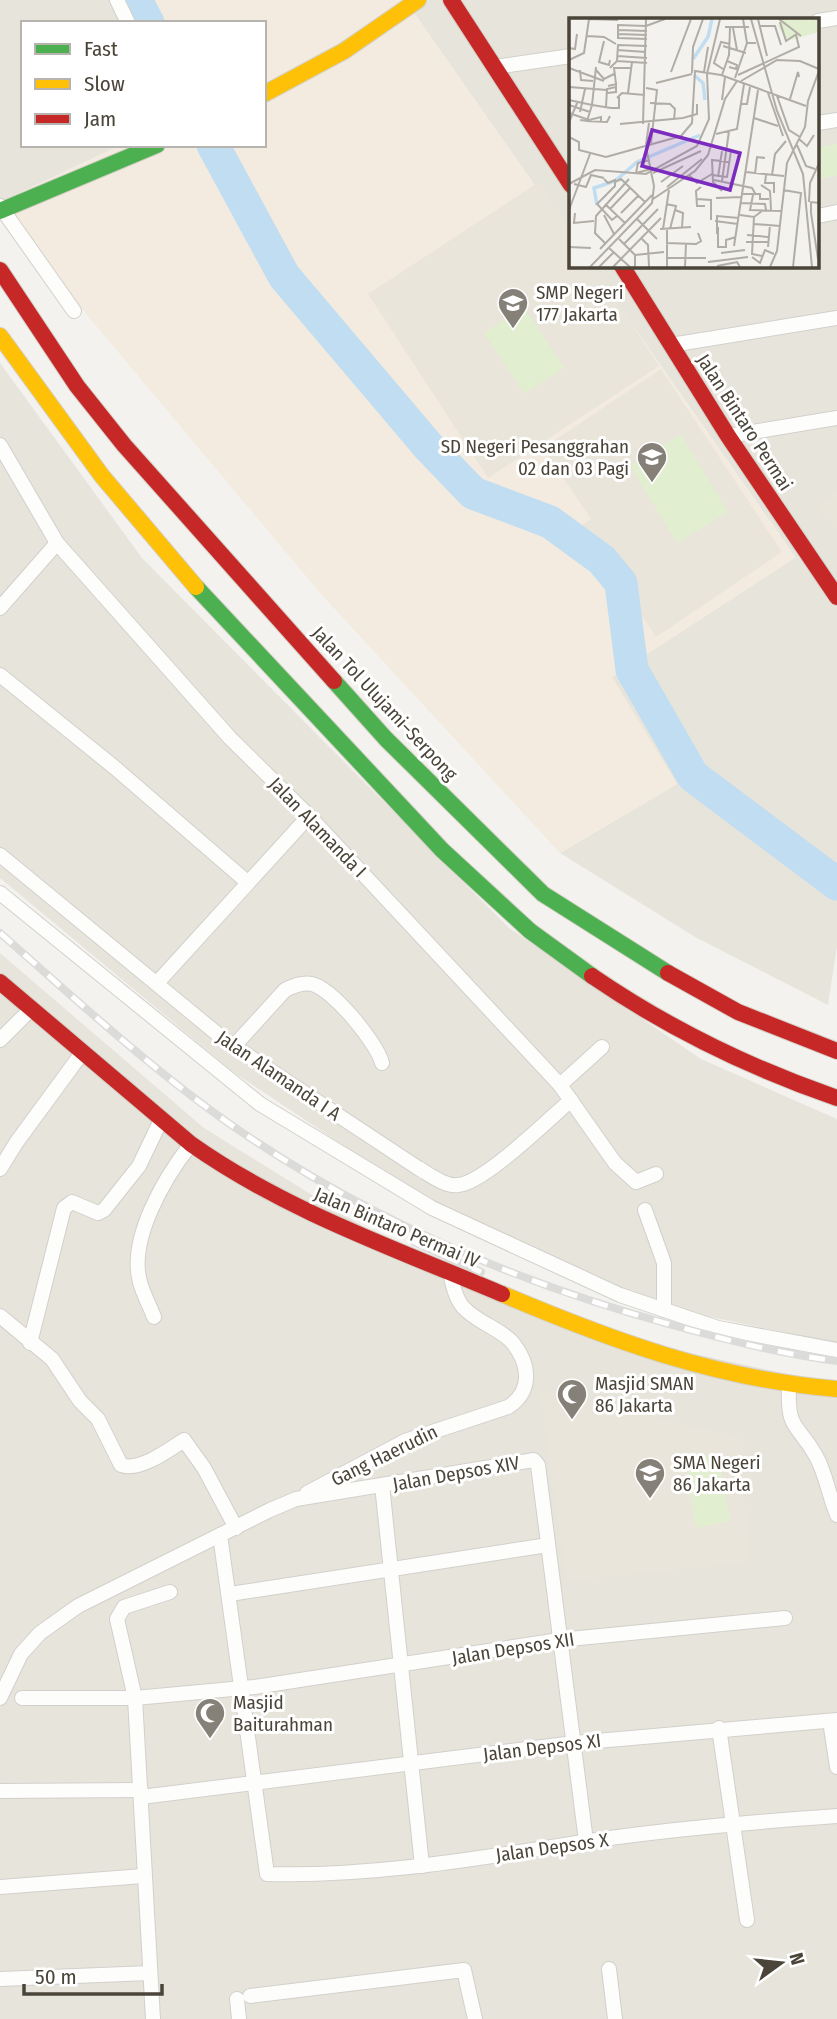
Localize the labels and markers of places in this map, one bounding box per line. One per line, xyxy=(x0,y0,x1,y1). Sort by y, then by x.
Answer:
place label: SMP Negeri 177 Jakarta xyxy=(536,281,624,326)
school or university icon: SMP Negeri 177 Jakarta xyxy=(496,286,530,330)
place label: SD Negeri Pesanggrahan 02 dan 03 Pagi xyxy=(441,435,629,480)
school or university icon: SD Negeri Pesanggrahan 02 dan 03 Pagi xyxy=(635,440,669,484)
place label: Masjid SMAN 86 Jakarta xyxy=(595,1372,694,1417)
mosque icon: Masjid SMAN 86 Jakarta xyxy=(555,1377,589,1421)
place label: SMA Negeri 86 Jakarta xyxy=(673,1451,761,1496)
school or university icon: SMA Negeri 86 Jakarta xyxy=(633,1456,667,1500)
place label: Masjid Baiturahman xyxy=(233,1691,333,1736)
mosque icon: Masjid Baiturahman xyxy=(193,1696,227,1740)

